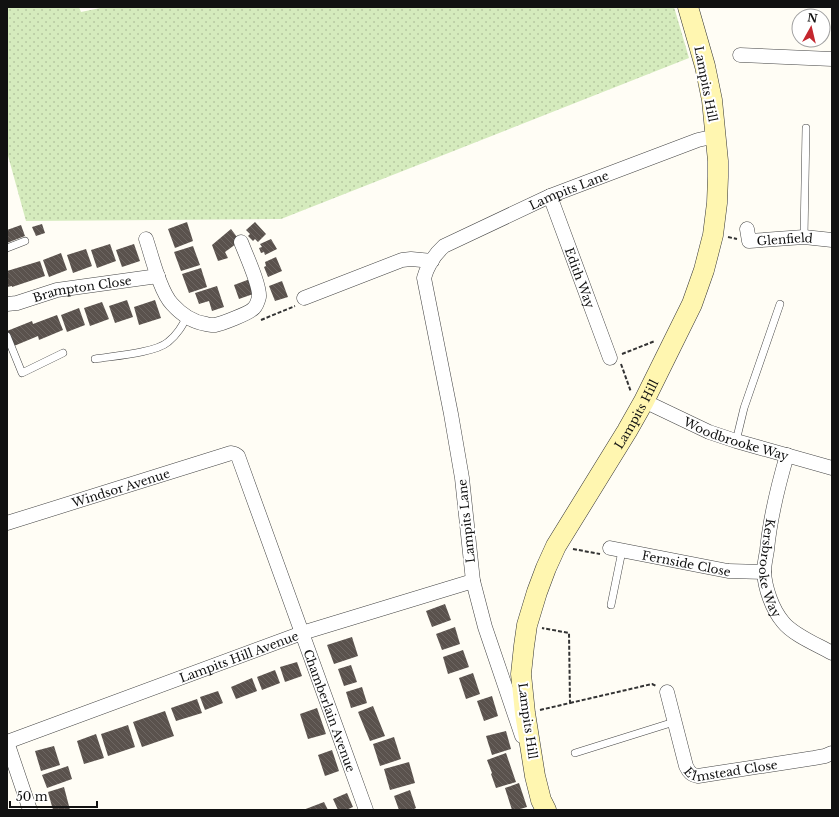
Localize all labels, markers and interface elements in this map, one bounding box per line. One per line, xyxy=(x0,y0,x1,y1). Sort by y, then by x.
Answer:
north arrow xyxy=(791,8,831,48)
text: N xyxy=(806,10,819,26)
street label: Lampits Hill xyxy=(691,45,721,123)
street label: Lampits Lane xyxy=(526,167,611,212)
street label: Glenfield xyxy=(756,229,814,248)
street label: Edith Way xyxy=(562,245,598,310)
street label: Brampton Close xyxy=(31,272,133,305)
street label: Lampits Hill xyxy=(611,377,661,451)
street label: Woodbrooke Way xyxy=(680,413,791,463)
street label: Windsor Avenue xyxy=(69,465,172,510)
street label: Lampits Lane xyxy=(454,478,478,564)
street label: Kersbrooke Way xyxy=(756,518,785,620)
street label: Fernside Close xyxy=(641,547,732,579)
street label: Lampits Hill Avenue xyxy=(177,628,300,685)
street label: Chamberlain Avenue xyxy=(301,647,359,774)
street label: Lampits Hill xyxy=(515,682,541,760)
street label: Elmstead Close xyxy=(681,756,779,784)
scale bar xyxy=(10,783,97,809)
text: 50 m xyxy=(16,789,48,804)

